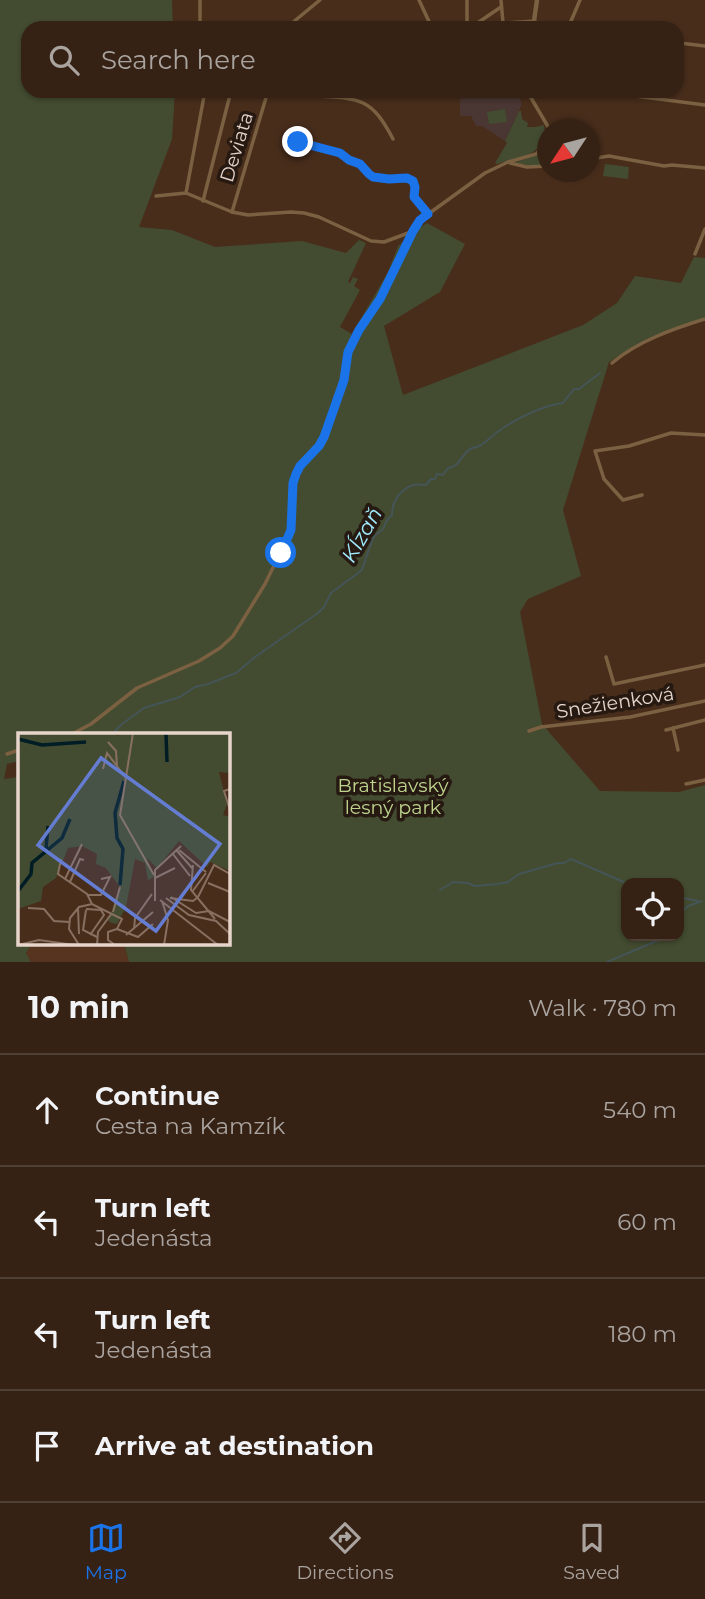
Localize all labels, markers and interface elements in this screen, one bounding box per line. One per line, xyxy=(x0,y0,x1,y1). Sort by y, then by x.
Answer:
search box xyxy=(21,21,684,98)
icon: search xyxy=(45,41,83,79)
text: Search here xyxy=(101,44,256,76)
street label: Deviata xyxy=(215,109,258,185)
north arrow xyxy=(537,119,600,182)
route end xyxy=(282,126,313,157)
water label: Kĺzaň xyxy=(336,503,387,567)
route start xyxy=(265,537,296,568)
street label: Snežienková xyxy=(555,682,676,723)
inset map xyxy=(18,733,229,944)
park label: Bratislavský lesný park xyxy=(337,774,449,819)
map controls xyxy=(621,878,684,941)
button: locate xyxy=(621,878,684,941)
text: 10 min xyxy=(28,989,130,1026)
text: Walk · 780 m xyxy=(528,994,677,1022)
text: Continue xyxy=(95,1080,220,1112)
icon: ahead xyxy=(28,1091,66,1129)
text: 540 m xyxy=(603,1096,677,1124)
text: Cesta na Kamzík xyxy=(95,1112,285,1140)
text: Turn left xyxy=(95,1192,211,1224)
icon: left xyxy=(28,1203,66,1241)
text: 60 m xyxy=(617,1208,677,1236)
text: Jedenásta xyxy=(95,1224,213,1252)
text: Turn left xyxy=(95,1304,211,1336)
icon: left xyxy=(28,1315,66,1353)
text: 180 m xyxy=(608,1320,677,1348)
text: Jedenásta xyxy=(95,1336,213,1364)
icon: arrive xyxy=(28,1427,66,1465)
text: Arrive at destination xyxy=(95,1430,374,1462)
tab: Map xyxy=(85,1519,127,1584)
tab: Directions xyxy=(296,1519,394,1584)
tab: Saved xyxy=(563,1519,620,1584)

